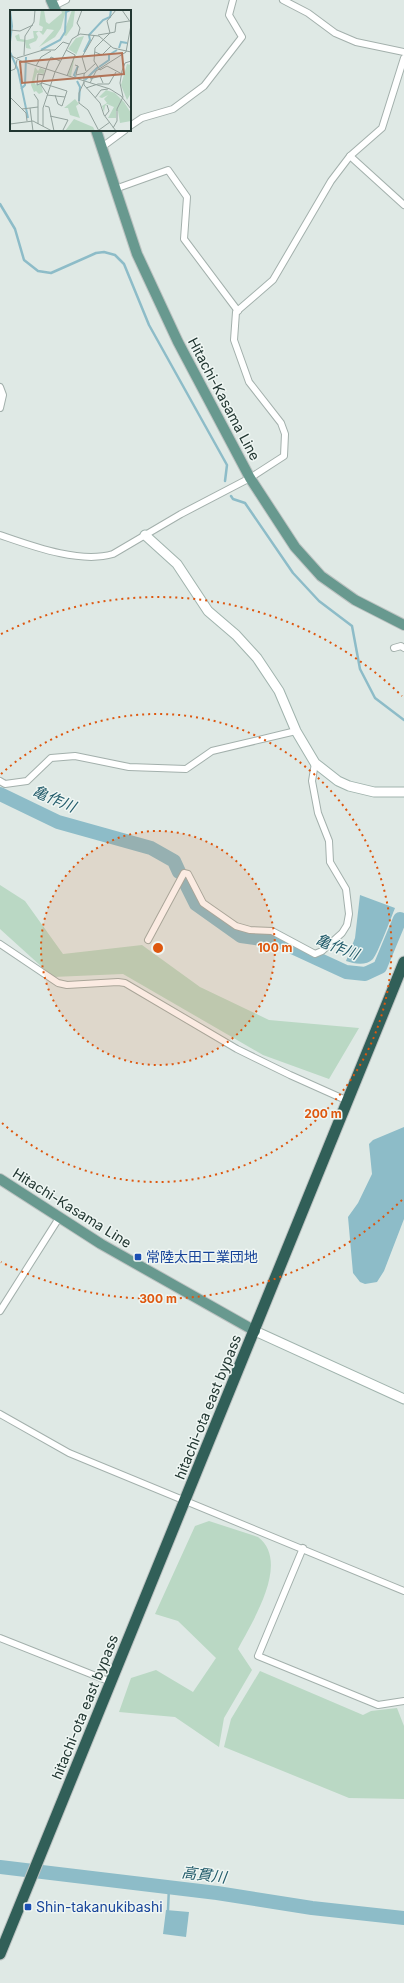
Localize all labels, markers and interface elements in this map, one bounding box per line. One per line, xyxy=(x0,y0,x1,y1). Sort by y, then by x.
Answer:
inset map xyxy=(10,10,131,131)
street label: Hitachi-Kasama Line xyxy=(185,334,264,463)
water label: 亀作川 xyxy=(30,781,80,817)
water label: 亀作川 xyxy=(313,930,363,964)
text: 100 m xyxy=(257,940,293,955)
centre of rings xyxy=(151,941,165,955)
text: 200 m xyxy=(304,1106,342,1121)
street label: Hitachi-Kasama Line xyxy=(10,1164,135,1251)
place label: 常陸太田工業団地 xyxy=(146,1248,258,1265)
marker: 常陸太田工業団地 xyxy=(133,1252,143,1262)
text: 300 m xyxy=(139,1291,177,1306)
street label: hitachi-ota east bypass xyxy=(171,1332,244,1482)
street label: hitachi-ota east bypass xyxy=(48,1632,121,1782)
water label: 高貫川 xyxy=(181,1862,230,1887)
place label: Shin-takanukibashi xyxy=(36,1898,163,1915)
marker: Shin-takanukibashi xyxy=(23,1902,33,1912)

